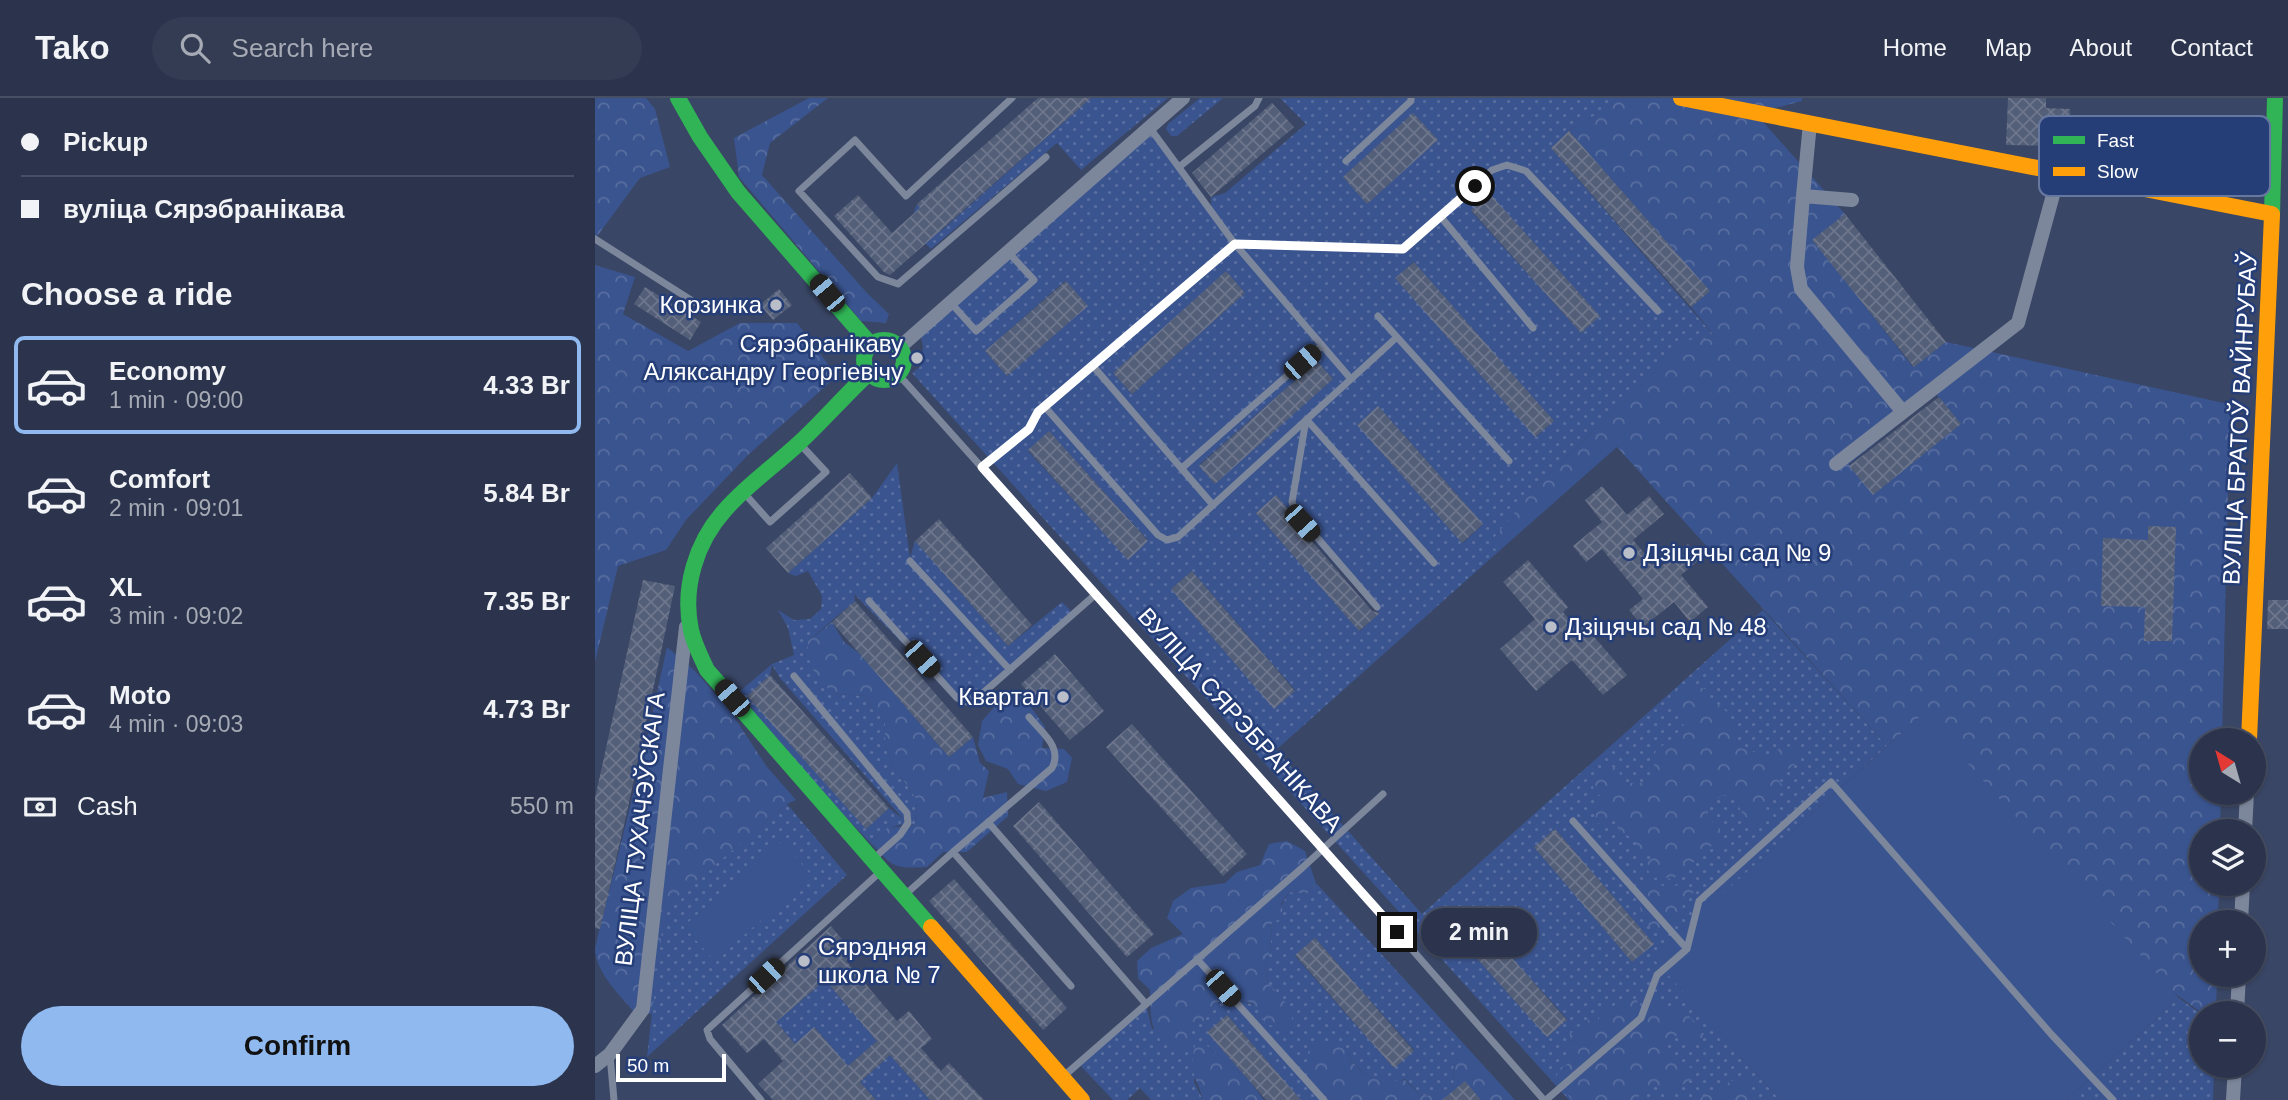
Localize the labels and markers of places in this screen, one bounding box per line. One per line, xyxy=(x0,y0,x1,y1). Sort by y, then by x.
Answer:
place label: Корзинка xyxy=(660,291,763,318)
marker: Корзинка xyxy=(768,297,784,313)
place label: Сярэбранікаву Аляксандру Георгіевічу xyxy=(643,330,903,385)
marker: Сярэбранікаву Аляксандру Георгіевічу xyxy=(909,350,925,366)
place label: Дзіцячы сад № 9 xyxy=(1643,539,1831,566)
marker: Дзіцячы сад № 9 xyxy=(1621,545,1637,561)
place label: Дзіцячы сад № 48 xyxy=(1565,613,1767,640)
marker: Дзіцячы сад № 48 xyxy=(1543,619,1559,635)
place label: Квартал xyxy=(958,683,1049,710)
marker: Квартал xyxy=(1055,689,1071,705)
place label: Сярэдняя школа № 7 xyxy=(818,933,941,988)
marker: Сярэдняя школа № 7 xyxy=(796,953,812,969)

